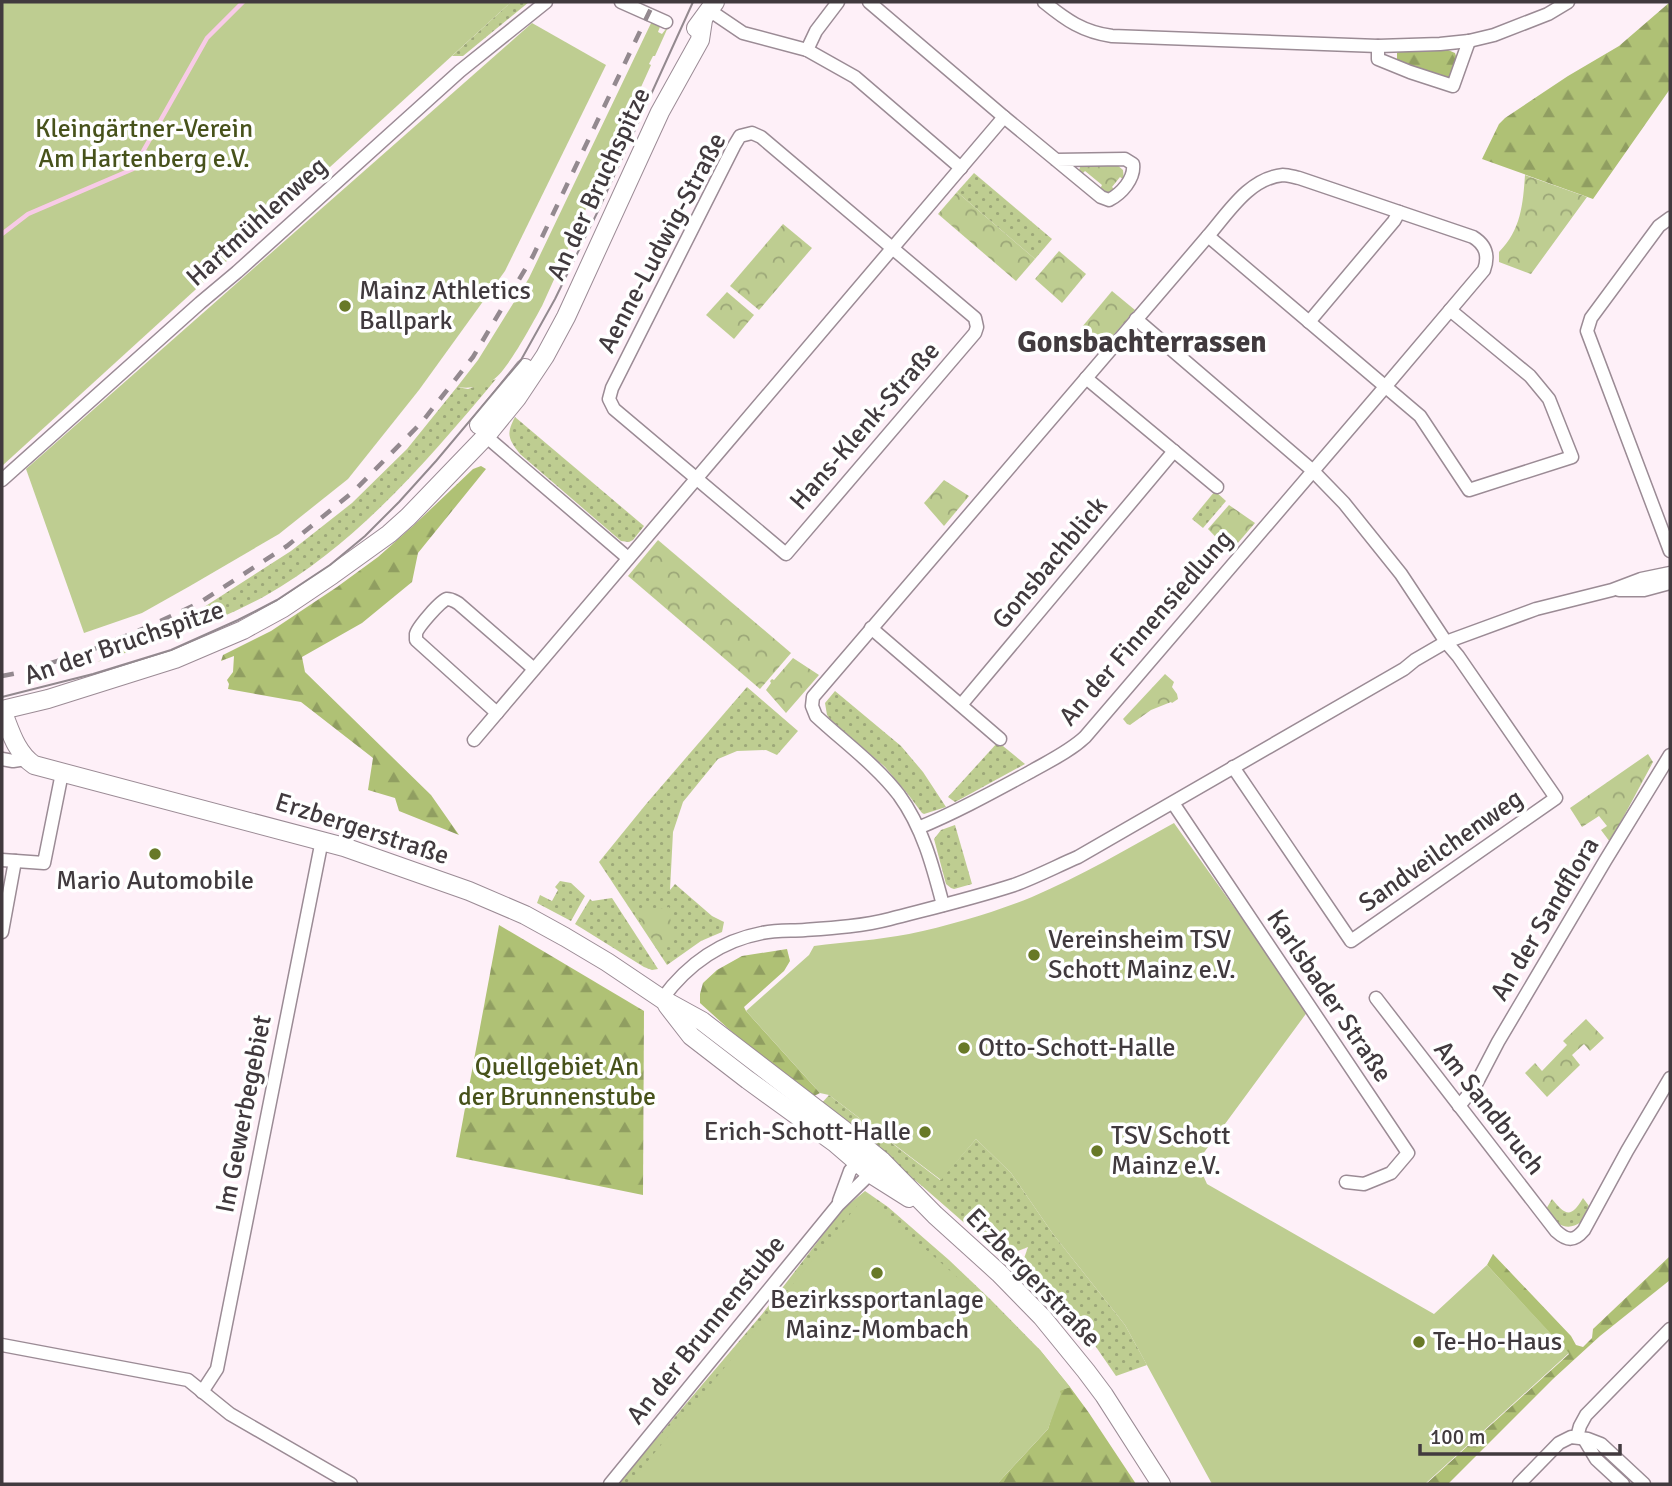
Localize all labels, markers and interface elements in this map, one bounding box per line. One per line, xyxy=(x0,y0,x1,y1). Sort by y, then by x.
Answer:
street label: An der Bruchspitze xyxy=(540,82,658,286)
park label: Kleingärtner-Verein Am Hartenberg e.V. xyxy=(35,113,253,175)
street label: Aenne-Ludwig-Straße xyxy=(590,128,734,358)
street label: Hartmühlenweg xyxy=(180,150,334,294)
place label: Mainz Athletics Ballpark xyxy=(359,275,531,337)
marker: Mainz Athletics Ballpark xyxy=(337,298,353,314)
district label: Gonsbachterrassen xyxy=(1017,324,1267,361)
street label: Hans-Klenk-Straße xyxy=(783,335,947,517)
street label: Gonsbachblick xyxy=(985,490,1115,636)
street label: An der Finnensiedlung xyxy=(1052,524,1240,732)
street label: An der Bruchspitze xyxy=(20,594,228,692)
street label: Sandveilchenweg xyxy=(1353,783,1529,919)
street label: Erzbergerstraße xyxy=(271,786,453,872)
street label: An der Sandflora xyxy=(1484,831,1606,1007)
marker: Mario Automobile xyxy=(147,846,163,862)
place label: Mario Automobile xyxy=(56,865,254,897)
street label: Karlsbader Straße xyxy=(1259,904,1399,1088)
place label: Vereinsheim TSV Schott Mainz e.V. xyxy=(1048,924,1236,986)
marker: Vereinsheim TSV Schott Mainz e.V. xyxy=(1026,947,1042,963)
street label: Im Gewerbegebiet xyxy=(209,1012,279,1216)
place label: Otto-Schott-Halle xyxy=(978,1032,1176,1064)
street label: Am Sandbruch xyxy=(1427,1034,1551,1182)
marker: Otto-Schott-Halle xyxy=(956,1040,972,1056)
park label: Quellgebiet An der Brunnenstube xyxy=(458,1051,656,1113)
place label: Erich-Schott-Halle xyxy=(704,1116,911,1148)
place label: TSV Schott Mainz e.V. xyxy=(1111,1120,1230,1182)
marker: Erich-Schott-Halle xyxy=(917,1124,933,1140)
marker: TSV Schott Mainz e.V. xyxy=(1089,1143,1105,1159)
street label: Erzbergerstraße xyxy=(959,1202,1107,1354)
street label: An der Brunnenstube xyxy=(620,1229,792,1431)
marker: Bezirkssportanlage Mainz-Mombach xyxy=(869,1265,885,1281)
place label: Bezirkssportanlage Mainz-Mombach xyxy=(770,1284,984,1346)
place label: Te-Ho-Haus xyxy=(1433,1326,1562,1358)
marker: Te-Ho-Haus xyxy=(1411,1334,1427,1350)
scale bar xyxy=(1420,1412,1620,1456)
text: 100 m xyxy=(1430,1424,1485,1450)

